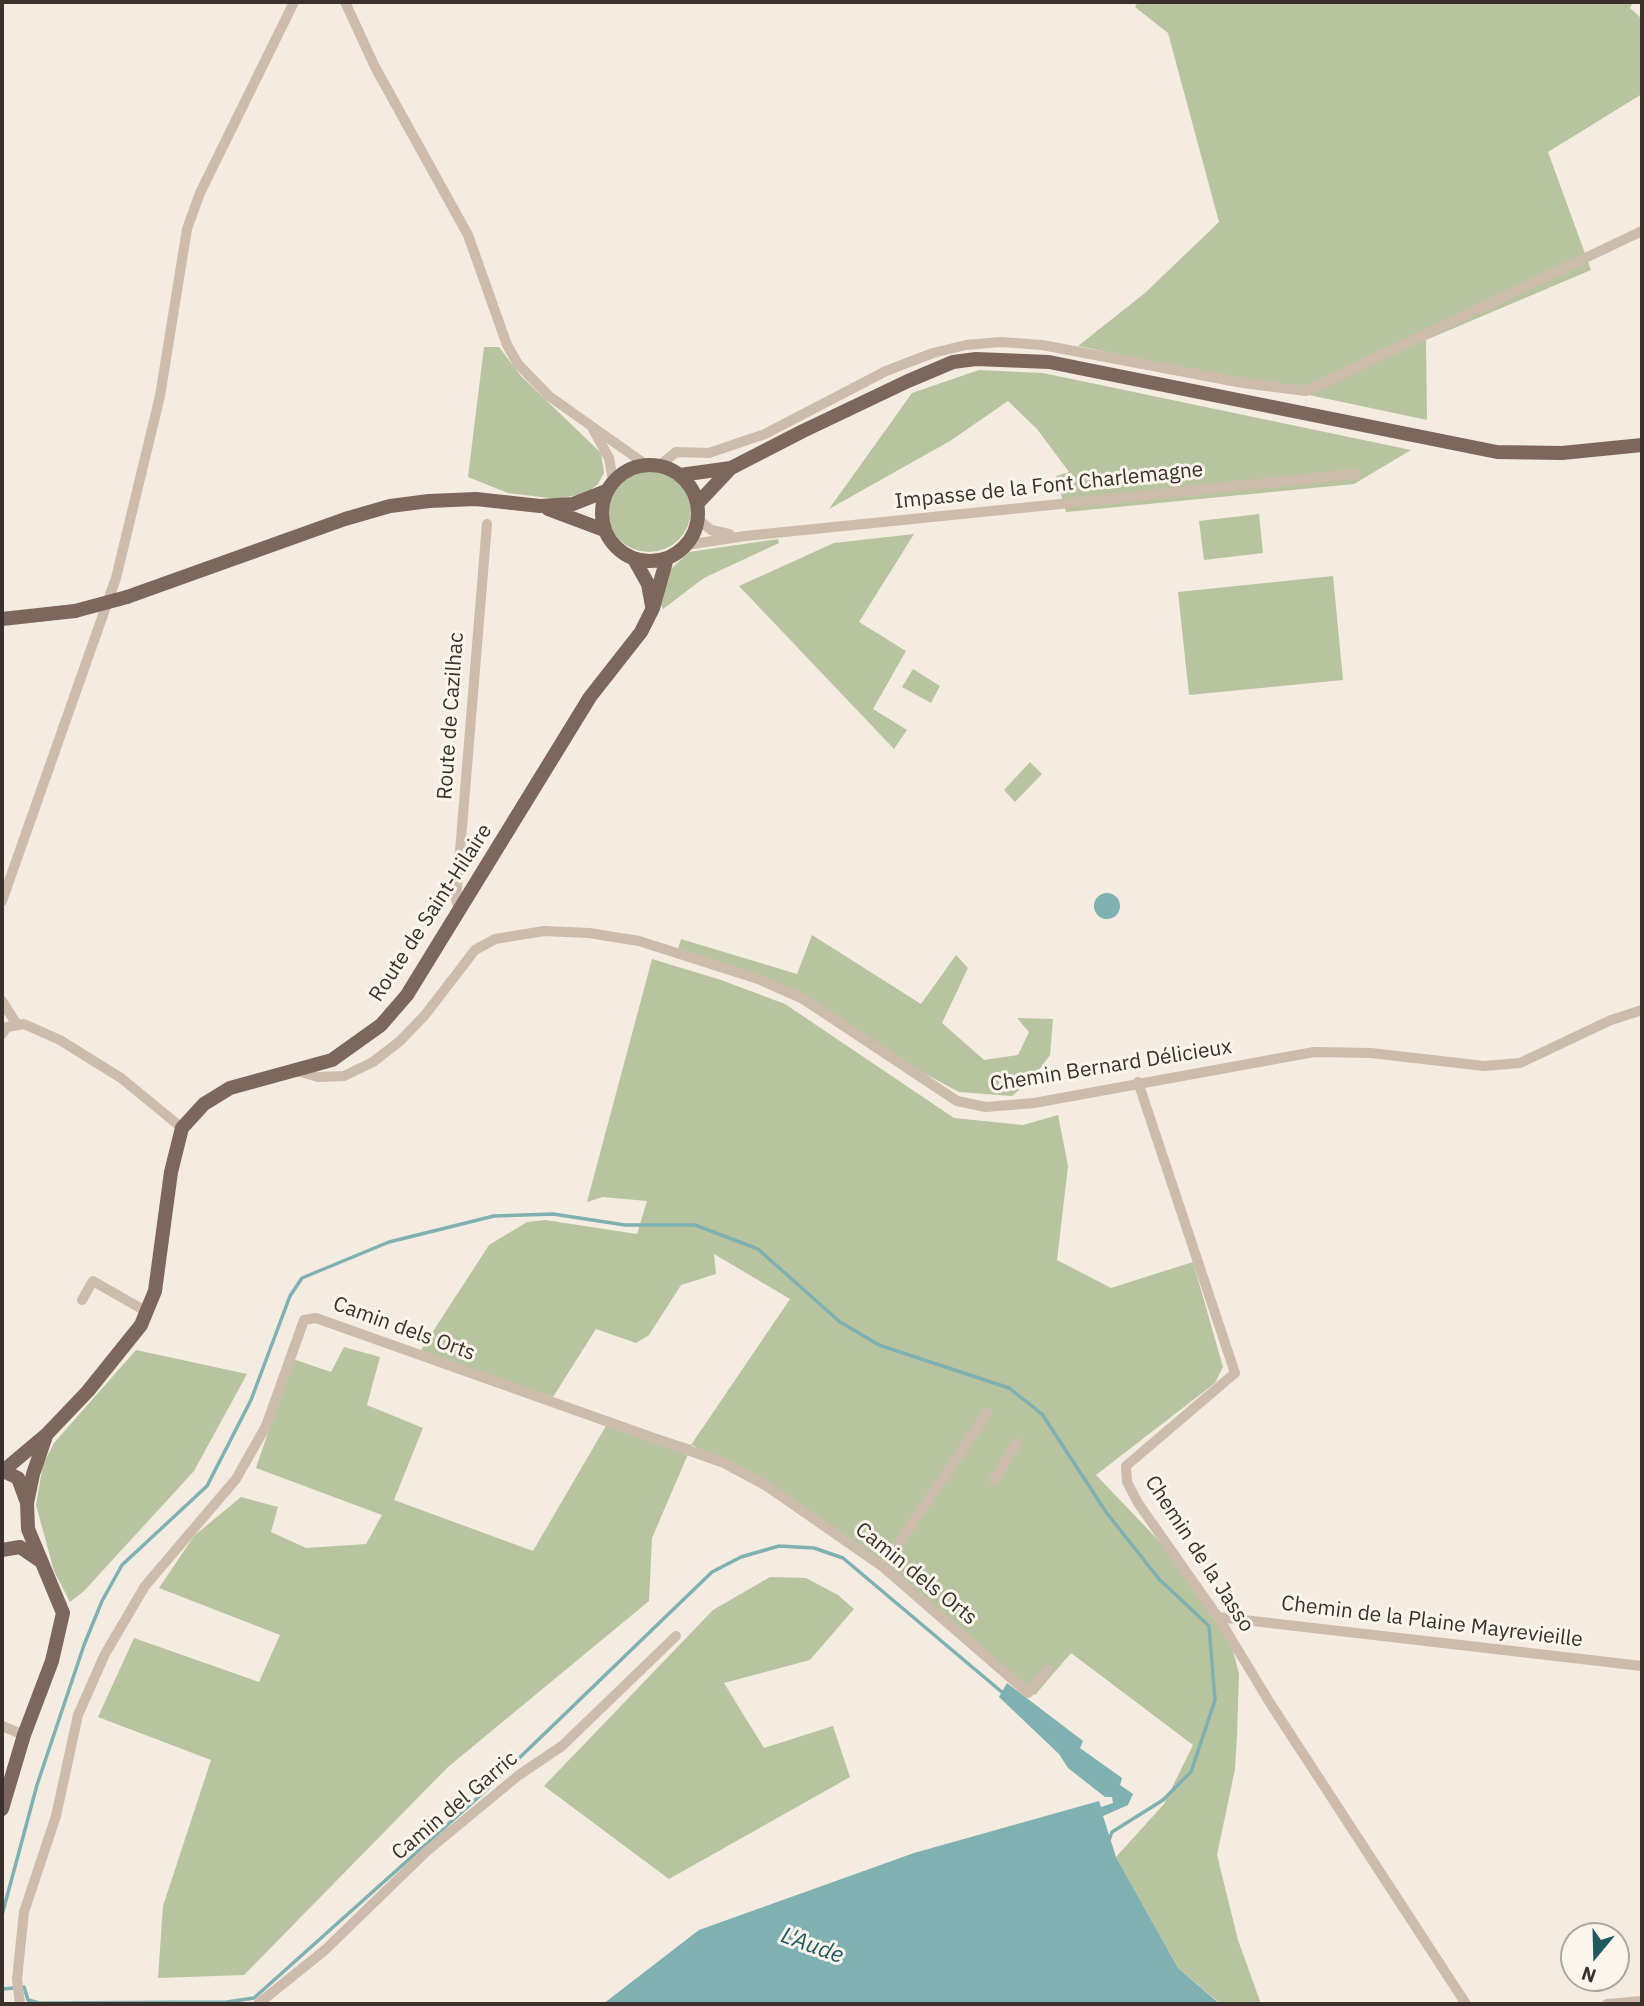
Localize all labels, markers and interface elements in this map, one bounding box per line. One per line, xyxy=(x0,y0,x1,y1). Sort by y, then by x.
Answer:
street label: Impasse de la Font Charlemagne xyxy=(894,457,1204,515)
street label: Route de Cazilhac xyxy=(433,631,469,801)
street label: Route de Saint-Hilaire xyxy=(364,820,498,1006)
street label: Chemin Bernard Délicieux xyxy=(988,1034,1234,1098)
street label: Camin dels Orts xyxy=(329,1292,479,1366)
street label: Chemin de la Jasso xyxy=(1139,1471,1259,1637)
street label: Camin dels Orts xyxy=(850,1517,982,1631)
street label: Chemin de la Plaine Mayrevieille xyxy=(1280,1591,1584,1653)
street label: Camin del Garric xyxy=(387,1746,523,1866)
water label: L'Aude xyxy=(777,1922,847,1970)
north arrow xyxy=(1560,1922,1630,1992)
text: N xyxy=(1578,1961,1599,1989)

